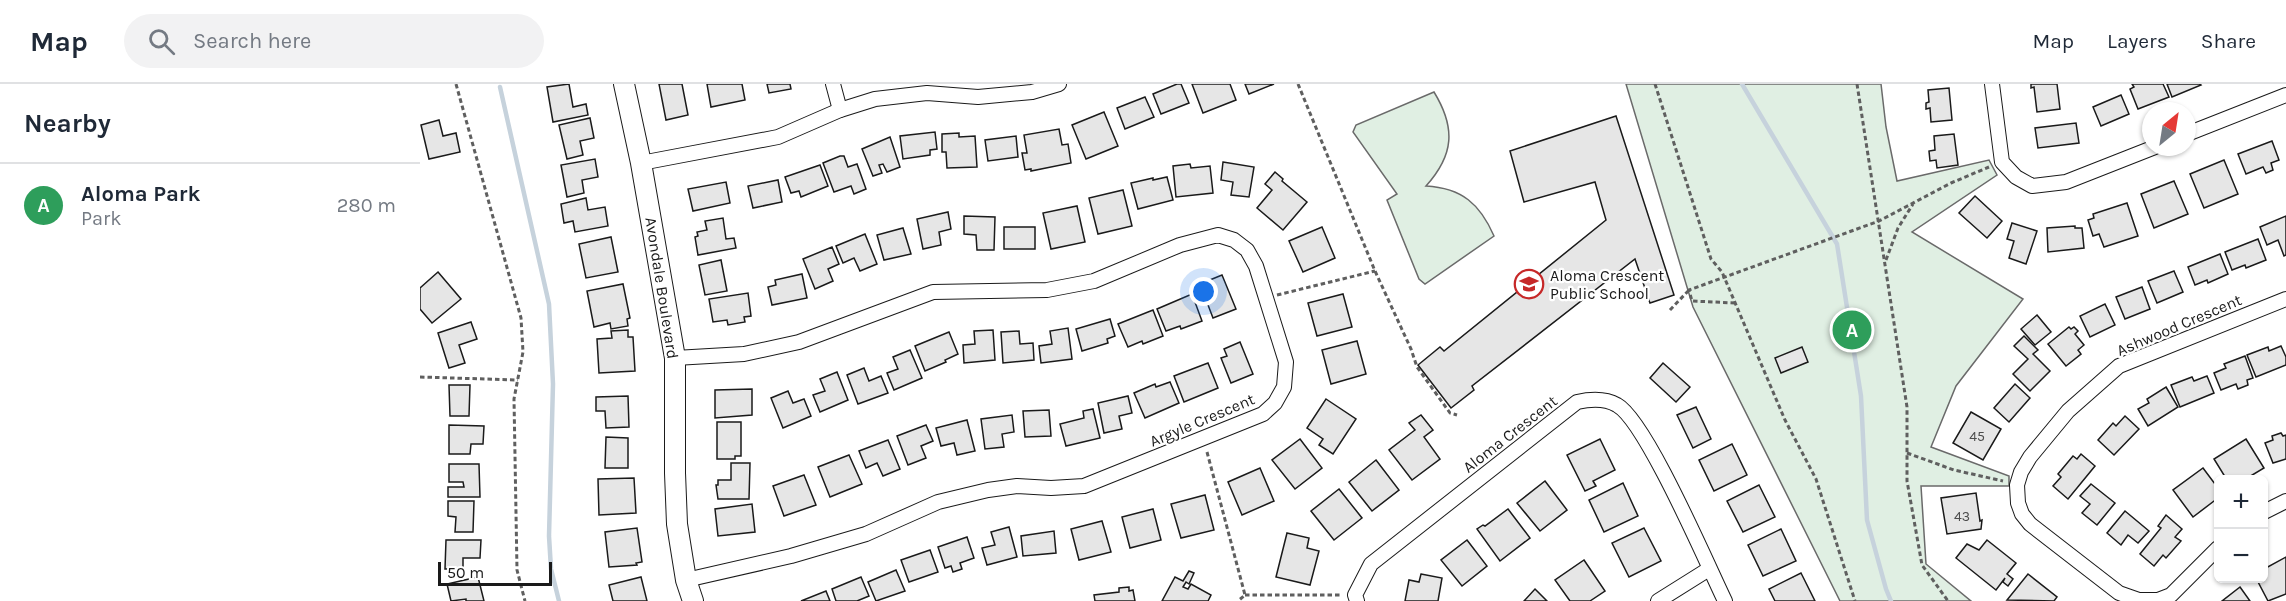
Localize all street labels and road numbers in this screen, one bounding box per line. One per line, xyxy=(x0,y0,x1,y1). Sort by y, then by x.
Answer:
street label: Avondale Boulevard xyxy=(641,216,683,360)
street label: Ashwood Crescent xyxy=(2114,290,2244,360)
street label: Argyle Crescent xyxy=(1147,389,1257,451)
street label: Aloma Crescent xyxy=(1459,391,1561,477)

